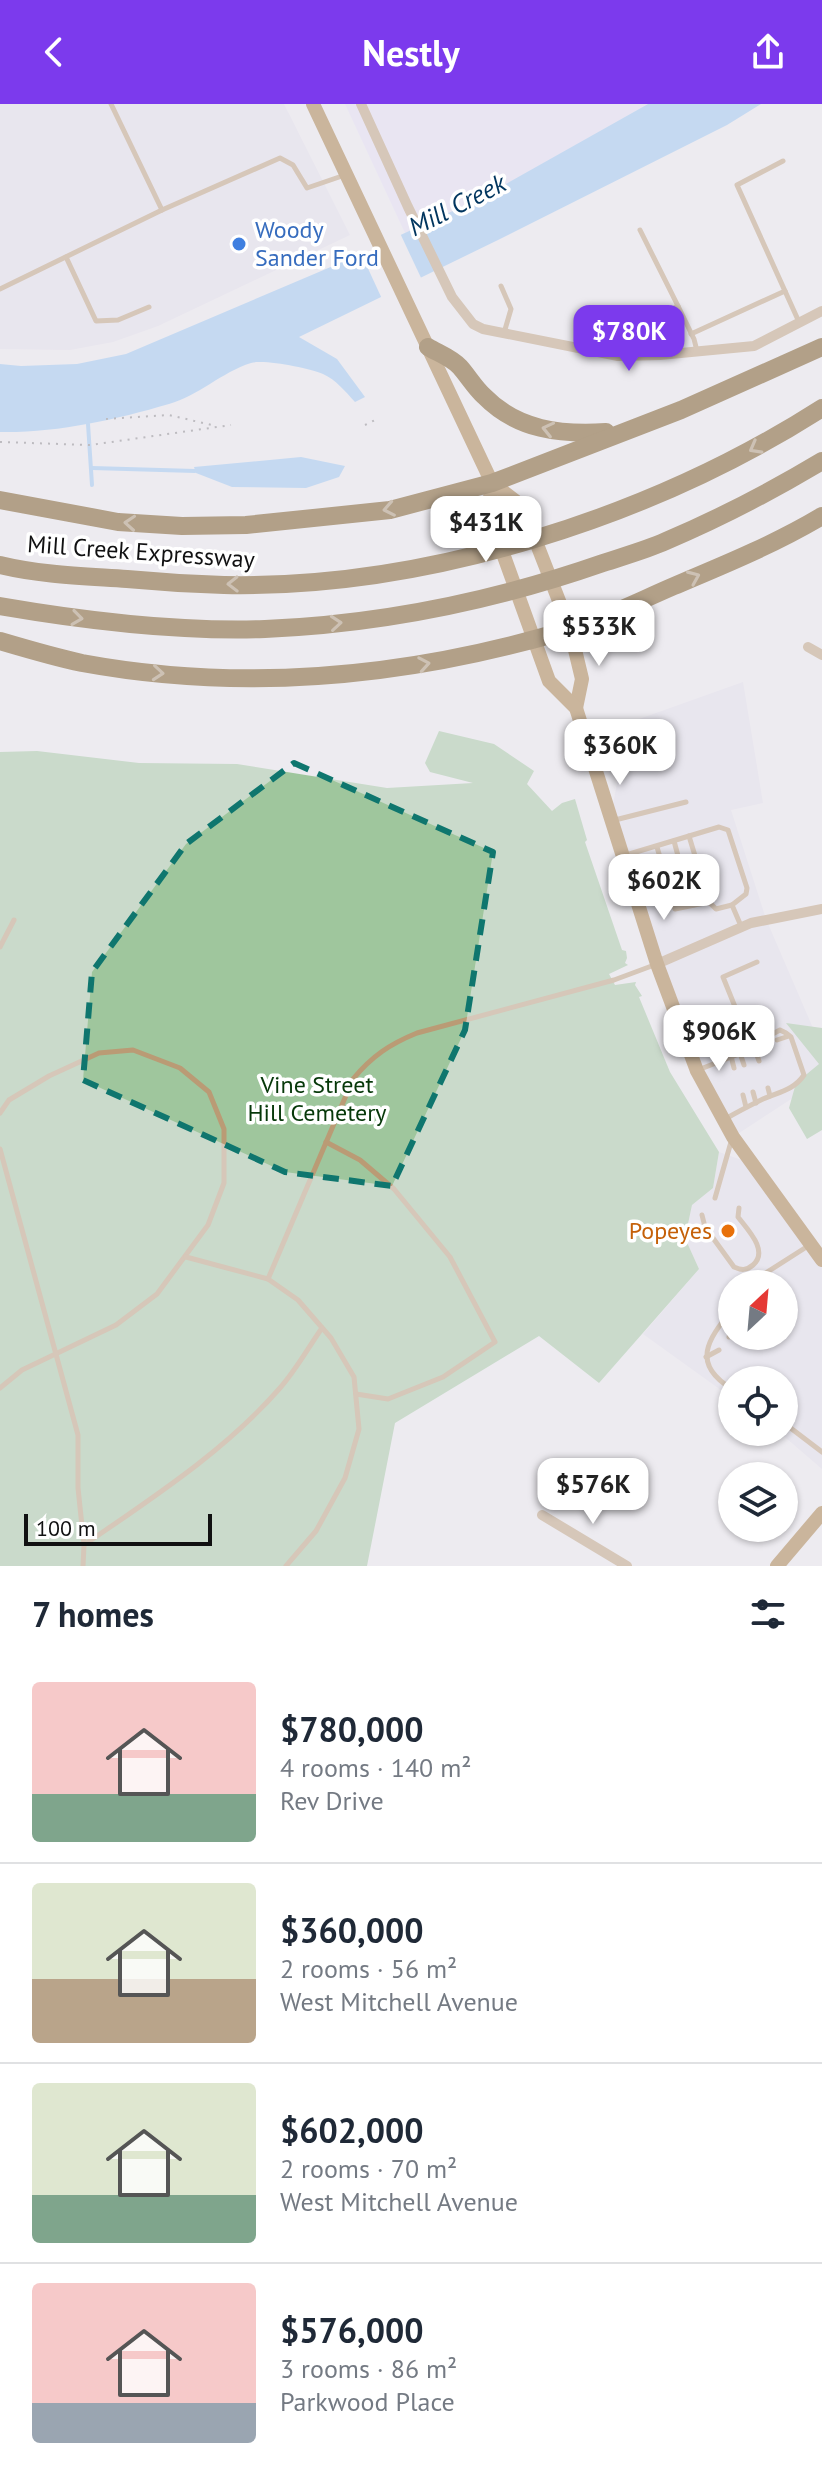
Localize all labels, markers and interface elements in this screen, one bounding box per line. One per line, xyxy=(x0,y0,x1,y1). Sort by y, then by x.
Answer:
text: Nestly xyxy=(362,29,460,76)
icon: back xyxy=(32,30,76,74)
icon: share xyxy=(746,30,790,74)
water label: Mill Creek xyxy=(403,165,512,243)
place label: Woody Sander Ford xyxy=(255,214,379,273)
marker: Woody Sander Ford xyxy=(230,235,248,253)
pin: $780K xyxy=(573,305,685,373)
text: $780K xyxy=(591,314,667,347)
one-way arrow xyxy=(541,421,555,438)
one-way arrow xyxy=(749,438,764,454)
pin: $431K xyxy=(430,496,542,564)
one-way arrow xyxy=(383,499,396,516)
text: $431K xyxy=(448,505,524,538)
one-way arrow xyxy=(123,515,136,532)
street label: Mill Creek Expressway xyxy=(26,528,256,575)
one-way arrow xyxy=(686,571,700,587)
one-way arrow xyxy=(226,576,239,593)
pin: $533K xyxy=(543,600,655,668)
one-way arrow xyxy=(70,609,84,626)
text: $533K xyxy=(561,609,637,642)
one-way arrow xyxy=(330,614,343,631)
one-way arrow xyxy=(417,657,431,674)
one-way arrow xyxy=(152,665,165,682)
pin: $360K xyxy=(564,719,676,787)
text: $360K xyxy=(582,728,658,761)
pin: $602K xyxy=(608,854,720,922)
text: $602K xyxy=(626,863,702,896)
pin: $906K xyxy=(663,1005,775,1073)
text: $906K xyxy=(681,1014,757,1047)
park label: Vine Street Hill Cemetery xyxy=(247,1069,387,1128)
place label: Popeyes xyxy=(629,1215,712,1246)
marker: Popeyes xyxy=(719,1222,737,1240)
north arrow xyxy=(718,1270,798,1350)
map controls xyxy=(718,1270,798,1542)
button: locate xyxy=(718,1366,798,1446)
pin: $576K xyxy=(537,1458,649,1526)
button: layers xyxy=(718,1462,798,1542)
text: $576K xyxy=(555,1467,631,1500)
scale bar xyxy=(24,1510,212,1546)
text: 100 m xyxy=(36,1514,96,1542)
text: 7 homes xyxy=(32,1592,154,1636)
icon: filters xyxy=(746,1592,790,1636)
text: $780,000 xyxy=(280,1707,424,1751)
icon: home xyxy=(96,1714,192,1810)
text: 4 rooms · 140 m² xyxy=(280,1751,472,1784)
text: Rev Drive xyxy=(280,1784,384,1817)
text: $360,000 xyxy=(280,1908,424,1952)
icon: home xyxy=(96,1915,192,2011)
text: 2 rooms · 56 m² xyxy=(280,1952,457,1985)
text: West Mitchell Avenue xyxy=(280,1985,518,2018)
text: $602,000 xyxy=(280,2108,424,2152)
icon: home xyxy=(96,2115,192,2211)
text: 2 rooms · 70 m² xyxy=(280,2152,457,2185)
text: West Mitchell Avenue xyxy=(280,2185,518,2218)
text: $576,000 xyxy=(280,2308,424,2352)
icon: home xyxy=(96,2315,192,2411)
text: 3 rooms · 86 m² xyxy=(280,2352,457,2385)
text: Parkwood Place xyxy=(280,2385,455,2418)

